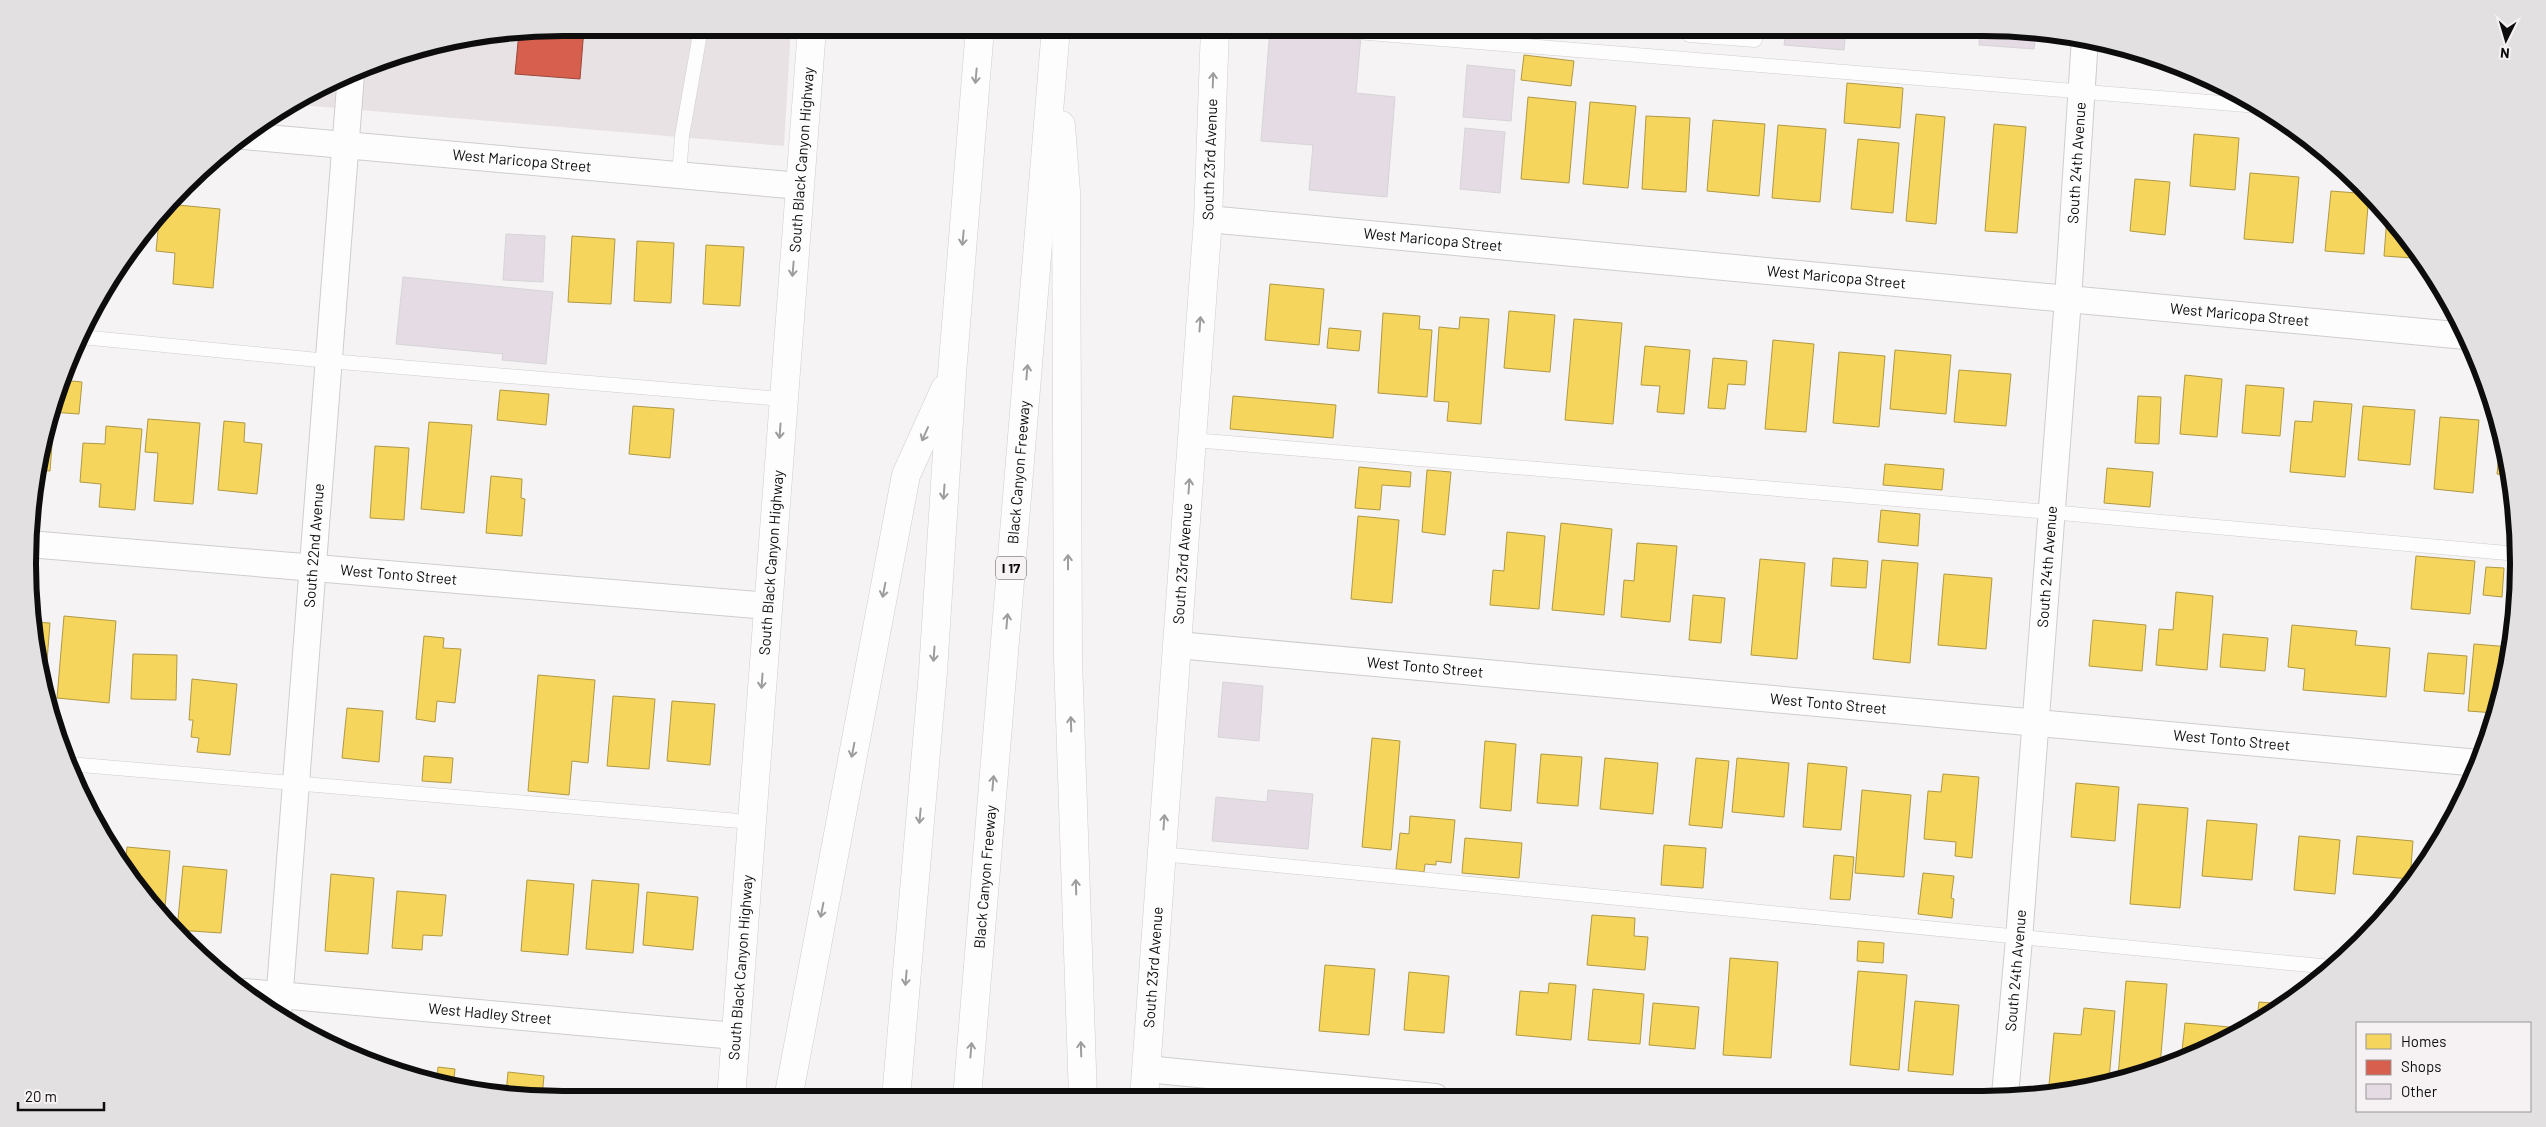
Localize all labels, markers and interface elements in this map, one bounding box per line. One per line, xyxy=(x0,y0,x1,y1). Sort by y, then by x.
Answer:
north arrow xyxy=(2481,15,2531,65)
text: N xyxy=(2499,45,2510,62)
street label: South Black Canyon Highway xyxy=(785,66,817,253)
one-way arrow xyxy=(971,68,981,84)
one-way arrow xyxy=(1209,72,1218,88)
street label: South 23rd Avenue xyxy=(1198,98,1220,220)
street label: South 24th Avenue xyxy=(2063,101,2089,224)
street label: West Maricopa Street xyxy=(452,145,592,175)
street label: West Maricopa Street xyxy=(1363,224,1503,254)
one-way arrow xyxy=(958,230,968,246)
one-way arrow xyxy=(788,261,798,277)
street label: West Maricopa Street xyxy=(1766,261,1907,292)
street label: West Maricopa Street xyxy=(2169,299,2310,329)
one-way arrow xyxy=(1196,316,1205,332)
one-way arrow xyxy=(1022,364,1032,380)
street label: Black Canyon Freeway xyxy=(1003,399,1033,545)
one-way arrow xyxy=(776,423,785,439)
one-way arrow xyxy=(920,426,929,441)
street label: South Black Canyon Highway xyxy=(755,469,787,656)
one-way arrow xyxy=(1184,478,1194,494)
street label: South 22nd Avenue xyxy=(300,483,327,608)
one-way arrow xyxy=(940,484,949,500)
street label: South 23rd Avenue xyxy=(1169,502,1195,625)
street label: South 24th Avenue xyxy=(2033,505,2060,628)
one-way arrow xyxy=(1063,554,1073,570)
road number: I 17 xyxy=(996,556,1026,580)
street label: West Tonto Street xyxy=(340,560,458,588)
one-way arrow xyxy=(879,582,888,598)
one-way arrow xyxy=(1002,613,1011,629)
one-way arrow xyxy=(929,646,938,662)
street label: West Tonto Street xyxy=(1366,652,1484,681)
one-way arrow xyxy=(758,672,767,688)
street label: West Tonto Street xyxy=(1769,689,1888,717)
one-way arrow xyxy=(1066,717,1075,733)
street label: West Tonto Street xyxy=(2173,725,2291,754)
one-way arrow xyxy=(848,742,857,758)
one-way arrow xyxy=(988,775,998,791)
street label: Black Canyon Freeway xyxy=(969,804,999,949)
one-way arrow xyxy=(915,808,925,824)
one-way arrow xyxy=(1159,814,1168,830)
street label: South Black Canyon Highway xyxy=(724,874,756,1061)
one-way arrow xyxy=(1071,879,1081,895)
one-way arrow xyxy=(817,901,826,917)
street label: South 23rd Avenue xyxy=(1139,906,1166,1029)
street label: South 24th Avenue xyxy=(2001,909,2029,1032)
one-way arrow xyxy=(902,970,911,986)
street label: West Hadley Street xyxy=(428,999,553,1028)
legend xyxy=(2356,1022,2531,1112)
text: Homes xyxy=(2401,1032,2446,1050)
one-way arrow xyxy=(1076,1041,1086,1058)
one-way arrow xyxy=(966,1042,976,1058)
text: Shops xyxy=(2401,1057,2441,1075)
scale bar xyxy=(18,1080,104,1112)
text: Other xyxy=(2401,1082,2438,1100)
text: 20 m xyxy=(25,1087,57,1105)

